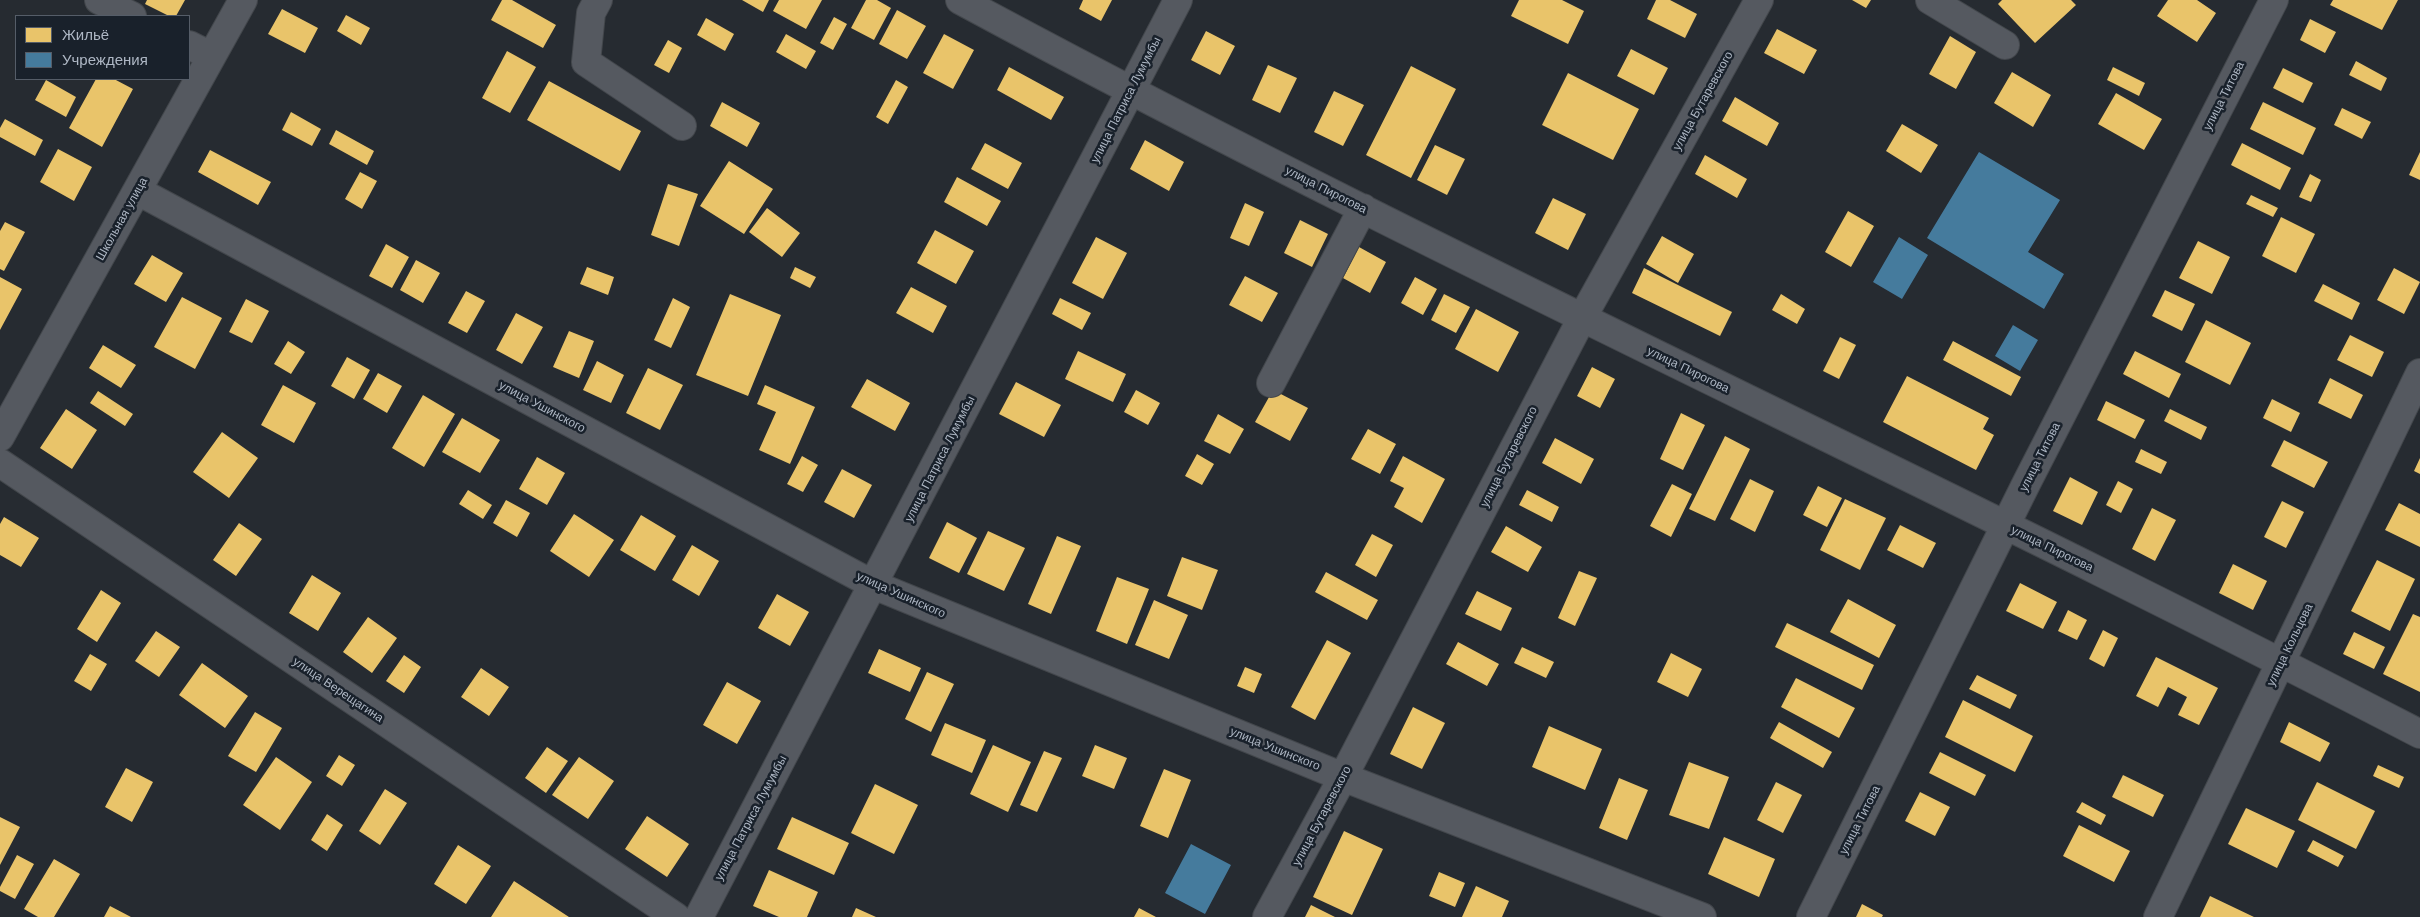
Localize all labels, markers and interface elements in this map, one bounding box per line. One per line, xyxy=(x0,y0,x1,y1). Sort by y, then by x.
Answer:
legend xyxy=(15,15,190,80)
text: Жильё xyxy=(62,26,109,44)
street label: улица Патриса Лумумбы xyxy=(1088,35,1164,165)
street label: улица Бутаревского xyxy=(1670,49,1736,153)
text: Учреждения xyxy=(62,51,148,69)
street label: улица Титова xyxy=(2200,59,2248,133)
street label: улица Пирогова xyxy=(1283,163,1369,217)
street label: Школьная улица xyxy=(93,175,151,263)
street label: улица Пирогова xyxy=(1645,344,1731,396)
street label: улица Ушинского xyxy=(496,378,588,436)
street label: улица Патриса Лумумбы xyxy=(902,394,978,524)
street label: улица Бутаревского xyxy=(1477,404,1541,510)
street label: улица Титова xyxy=(2016,420,2064,494)
street label: улица Пирогова xyxy=(2009,523,2095,575)
street label: улица Ушинского xyxy=(854,569,948,621)
street label: улица Кольцова xyxy=(2264,601,2316,689)
street label: улица Верещагина xyxy=(290,654,386,726)
street label: улица Ушинского xyxy=(1228,724,1322,774)
street label: улица Патриса Лумумбы xyxy=(712,753,790,883)
street label: улица Бутаревского xyxy=(1290,764,1354,868)
street label: улица Титова xyxy=(1836,783,1884,857)

